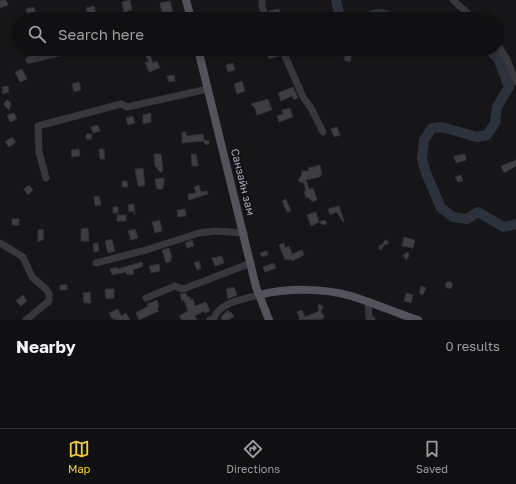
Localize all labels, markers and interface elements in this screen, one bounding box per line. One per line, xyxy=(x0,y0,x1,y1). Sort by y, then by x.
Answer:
search box xyxy=(12,12,504,56)
icon: search xyxy=(26,23,48,45)
text: Search here xyxy=(58,25,144,43)
street label: Санзайн зам xyxy=(229,147,258,217)
text: Nearby xyxy=(16,336,76,357)
text: 0 results xyxy=(445,338,500,354)
tab: Map xyxy=(68,438,90,475)
tab: Directions xyxy=(226,438,280,475)
tab: Saved xyxy=(416,438,448,475)

